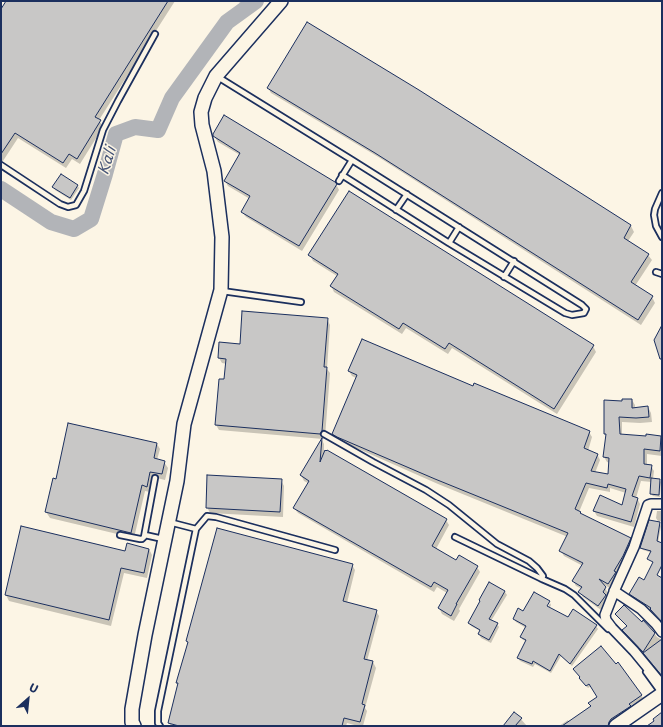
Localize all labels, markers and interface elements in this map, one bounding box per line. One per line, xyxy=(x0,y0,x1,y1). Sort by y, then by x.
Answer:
water label: Kali xyxy=(95,145,121,177)
text: U xyxy=(26,678,41,697)
north arrow xyxy=(8,679,48,719)

